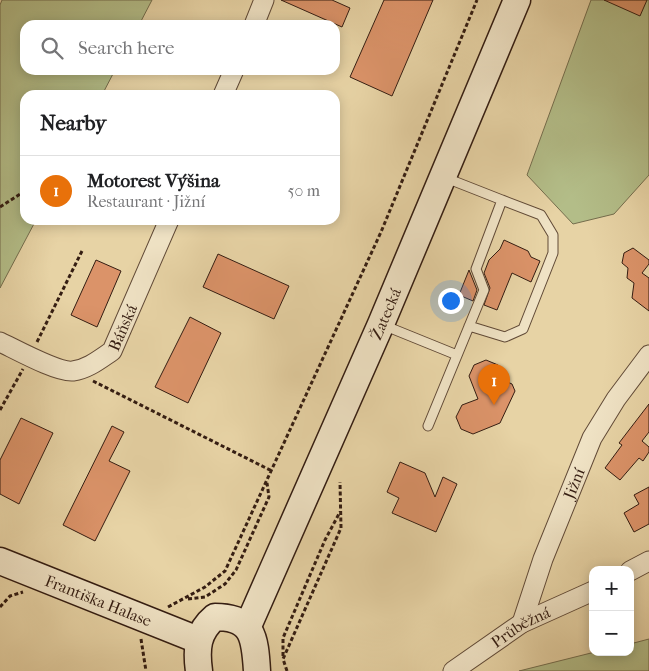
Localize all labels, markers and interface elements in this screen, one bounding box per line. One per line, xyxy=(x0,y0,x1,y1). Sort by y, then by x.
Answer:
search box xyxy=(20,20,340,75)
icon: search xyxy=(38,34,66,62)
text: Search here xyxy=(78,37,174,59)
text: Nearby xyxy=(40,111,106,135)
text: Motorest Výšina xyxy=(87,170,220,192)
text: 1 xyxy=(53,181,59,200)
text: 50 m xyxy=(288,181,320,200)
text: Restaurant · Jižní xyxy=(87,192,205,211)
street label: Žatecká xyxy=(365,285,405,343)
your location xyxy=(438,288,464,314)
street label: Báňská xyxy=(104,301,141,354)
pin: 1 xyxy=(478,364,510,405)
street label: Jižní xyxy=(559,465,589,504)
map controls xyxy=(589,566,634,656)
button: + xyxy=(589,566,634,611)
street label: Františka Halase xyxy=(42,571,154,631)
street label: Průběžná xyxy=(487,602,554,652)
button: − xyxy=(589,611,634,656)

